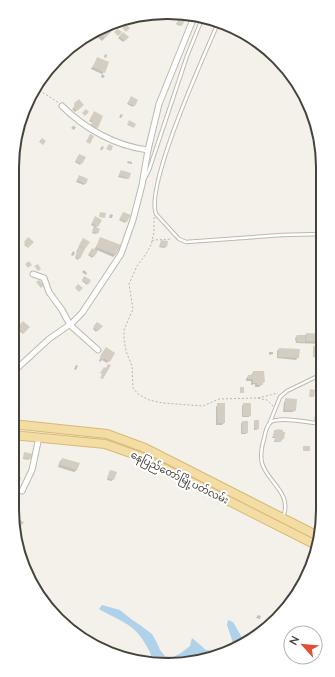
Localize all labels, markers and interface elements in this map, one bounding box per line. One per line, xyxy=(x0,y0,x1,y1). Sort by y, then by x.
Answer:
street label: နေပြည်တော်မြို့ပတ်လမ်း xyxy=(128,447,231,509)
north arrow xyxy=(283,625,323,665)
text: N xyxy=(286,634,301,647)

